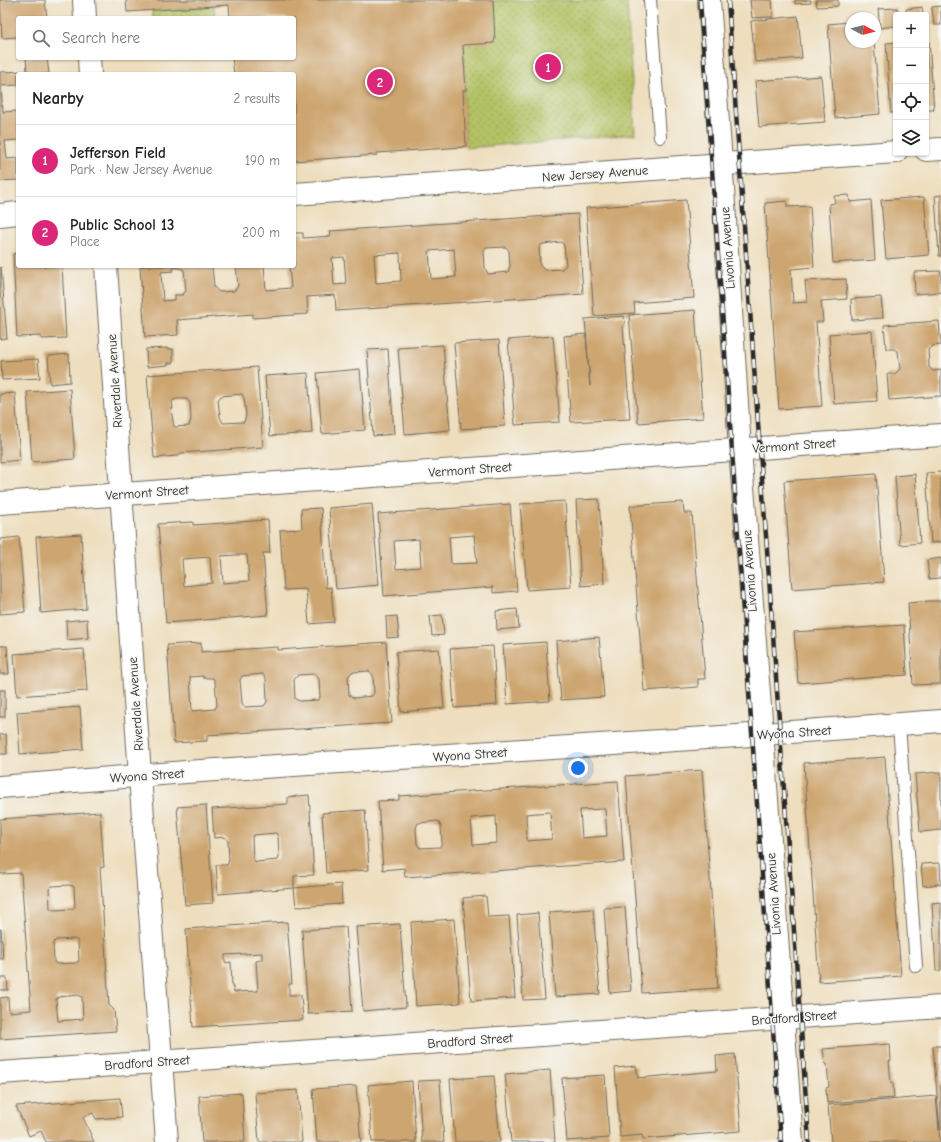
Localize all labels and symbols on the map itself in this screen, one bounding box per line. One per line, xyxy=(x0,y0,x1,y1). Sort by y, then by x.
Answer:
north arrow xyxy=(845,12,881,48)
pin: 1 xyxy=(535,52,561,82)
pin: 2 xyxy=(367,67,393,97)
street label: New Jersey Avenue xyxy=(541,162,649,185)
street label: Livonia Avenue xyxy=(717,206,738,290)
street label: Riverdale Avenue xyxy=(104,333,125,428)
street label: Vermont Street xyxy=(752,435,837,456)
street label: Vermont Street xyxy=(428,459,513,480)
street label: Vermont Street xyxy=(105,482,190,503)
street label: Livonia Avenue xyxy=(739,529,760,613)
street label: Riverdale Avenue xyxy=(125,656,146,751)
street label: Wyona Street xyxy=(756,722,833,743)
street label: Wyona Street xyxy=(432,744,509,765)
your location xyxy=(568,758,588,778)
street label: Wyona Street xyxy=(109,765,186,786)
street label: Livonia Avenue xyxy=(763,852,784,936)
street label: Bradford Street xyxy=(751,1007,838,1028)
street label: Bradford Street xyxy=(427,1030,514,1051)
street label: Bradford Street xyxy=(104,1052,191,1073)

